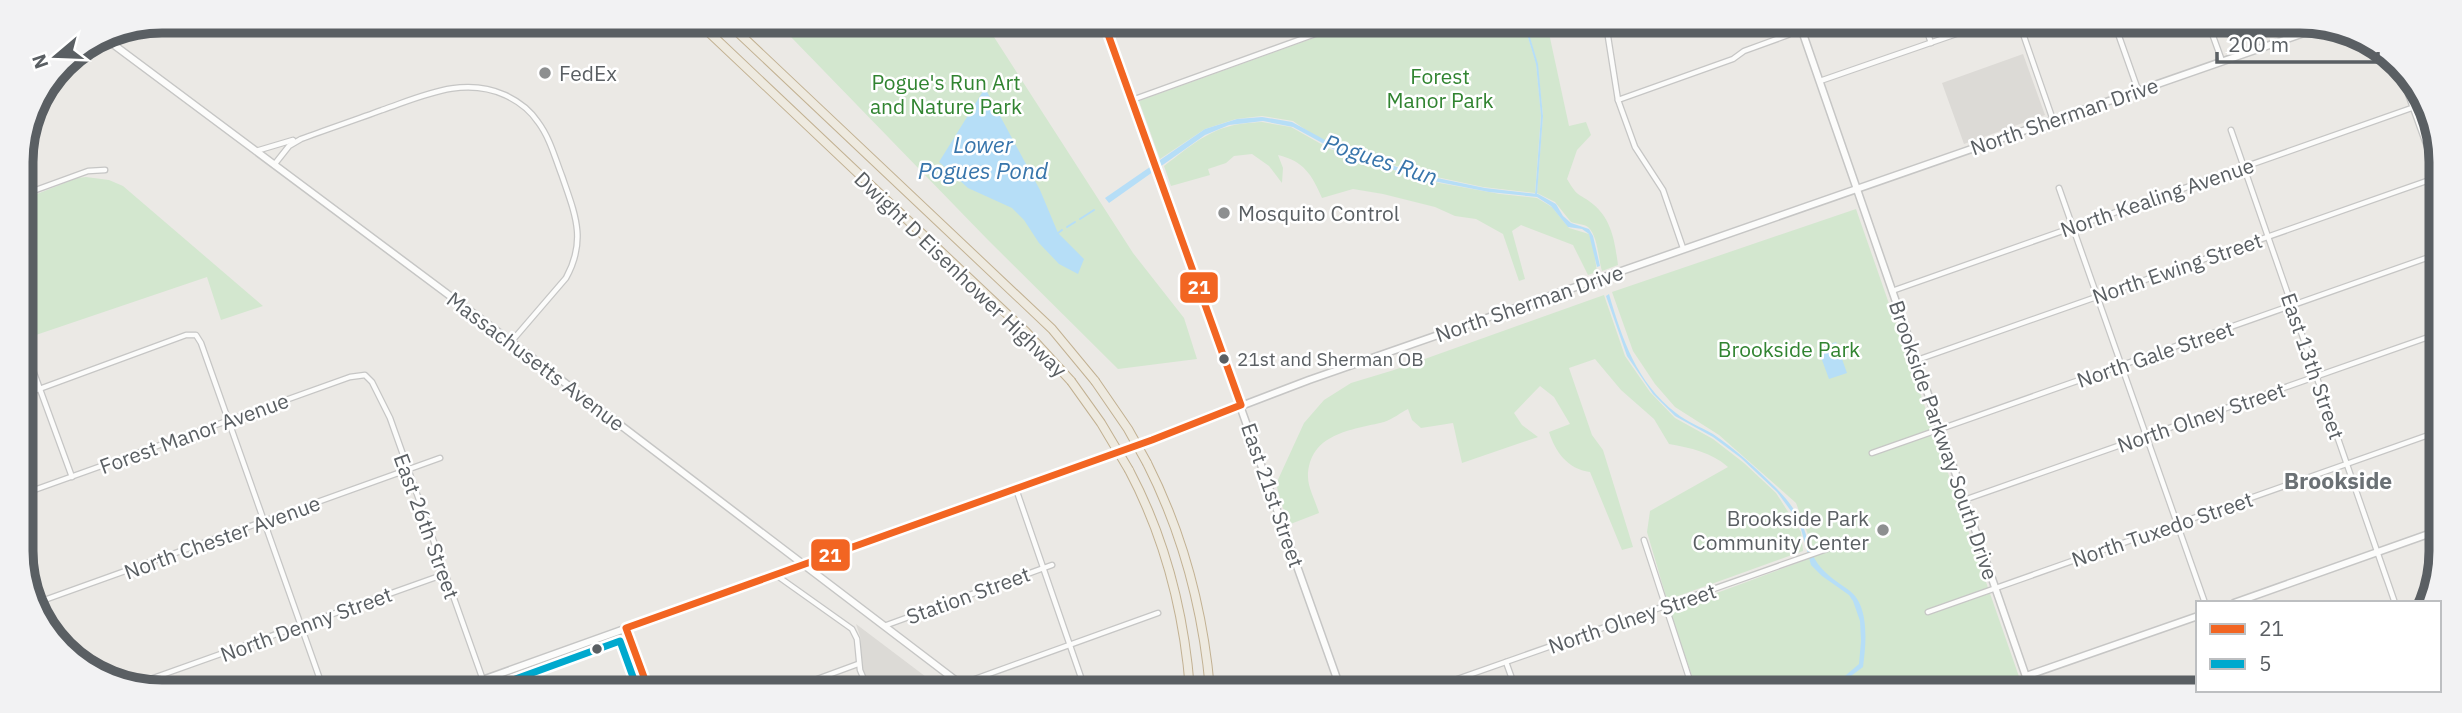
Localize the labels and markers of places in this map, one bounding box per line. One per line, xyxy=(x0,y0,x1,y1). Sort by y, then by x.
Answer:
place label: FedEx xyxy=(559,59,617,87)
marker: FedEx xyxy=(537,65,553,81)
place label: Mosquito Control xyxy=(1238,199,1400,227)
marker: Mosquito Control xyxy=(1216,205,1232,221)
place label: 21st and Sherman OB xyxy=(1237,347,1424,371)
marker: 21st and Sherman OB xyxy=(1217,352,1231,366)
place label: Brookside Park Community Center xyxy=(1693,504,1869,556)
marker: Brookside Park Community Center xyxy=(1875,522,1891,538)
unlabelled marker xyxy=(590,642,604,656)

